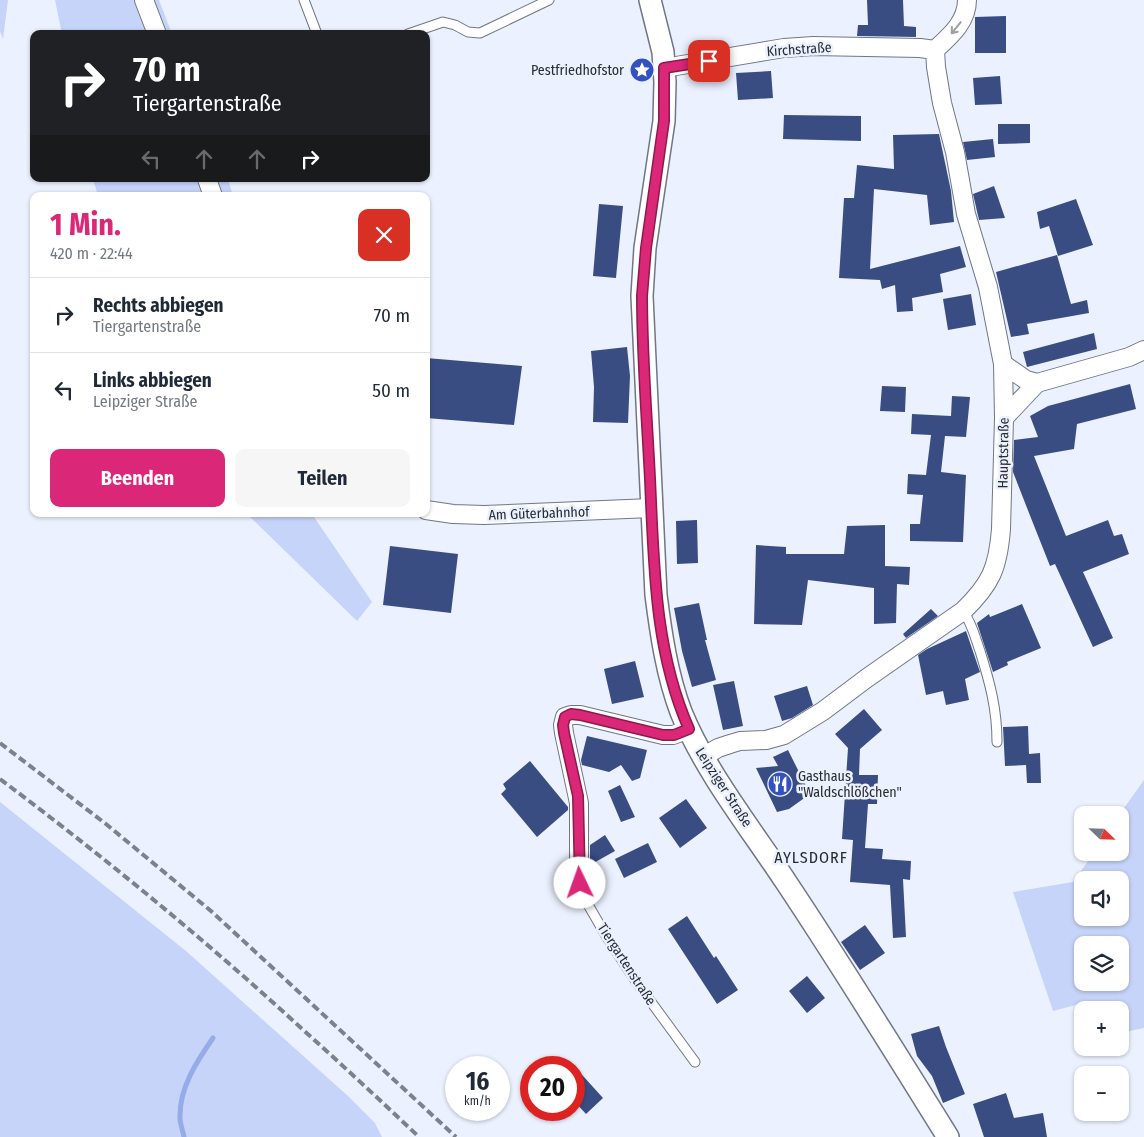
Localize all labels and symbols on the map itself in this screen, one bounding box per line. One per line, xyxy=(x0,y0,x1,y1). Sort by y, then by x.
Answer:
one-way arrow xyxy=(951,21,962,34)
street label: Kirchstraße xyxy=(766,39,832,60)
pin xyxy=(688,40,730,82)
place icon: Pestfriedhofstor xyxy=(629,57,655,83)
place label: Pestfriedhofstor xyxy=(531,62,624,79)
street label: Hauptstraße xyxy=(994,417,1013,489)
street label: Am Güterbahnhof xyxy=(488,503,591,524)
street label: Leipziger Straße xyxy=(692,744,756,830)
place label: Gasthaus "Waldschlößchen" xyxy=(798,768,902,801)
restaurant icon: Gasthaus "Waldschlößchen" xyxy=(767,771,793,797)
north arrow xyxy=(1074,806,1129,861)
district label: AYLSDORF xyxy=(774,848,848,867)
position arrow xyxy=(553,856,605,908)
street label: Tiergartenstraße xyxy=(594,920,660,1009)
speed limit sign: 20 xyxy=(520,1056,585,1121)

